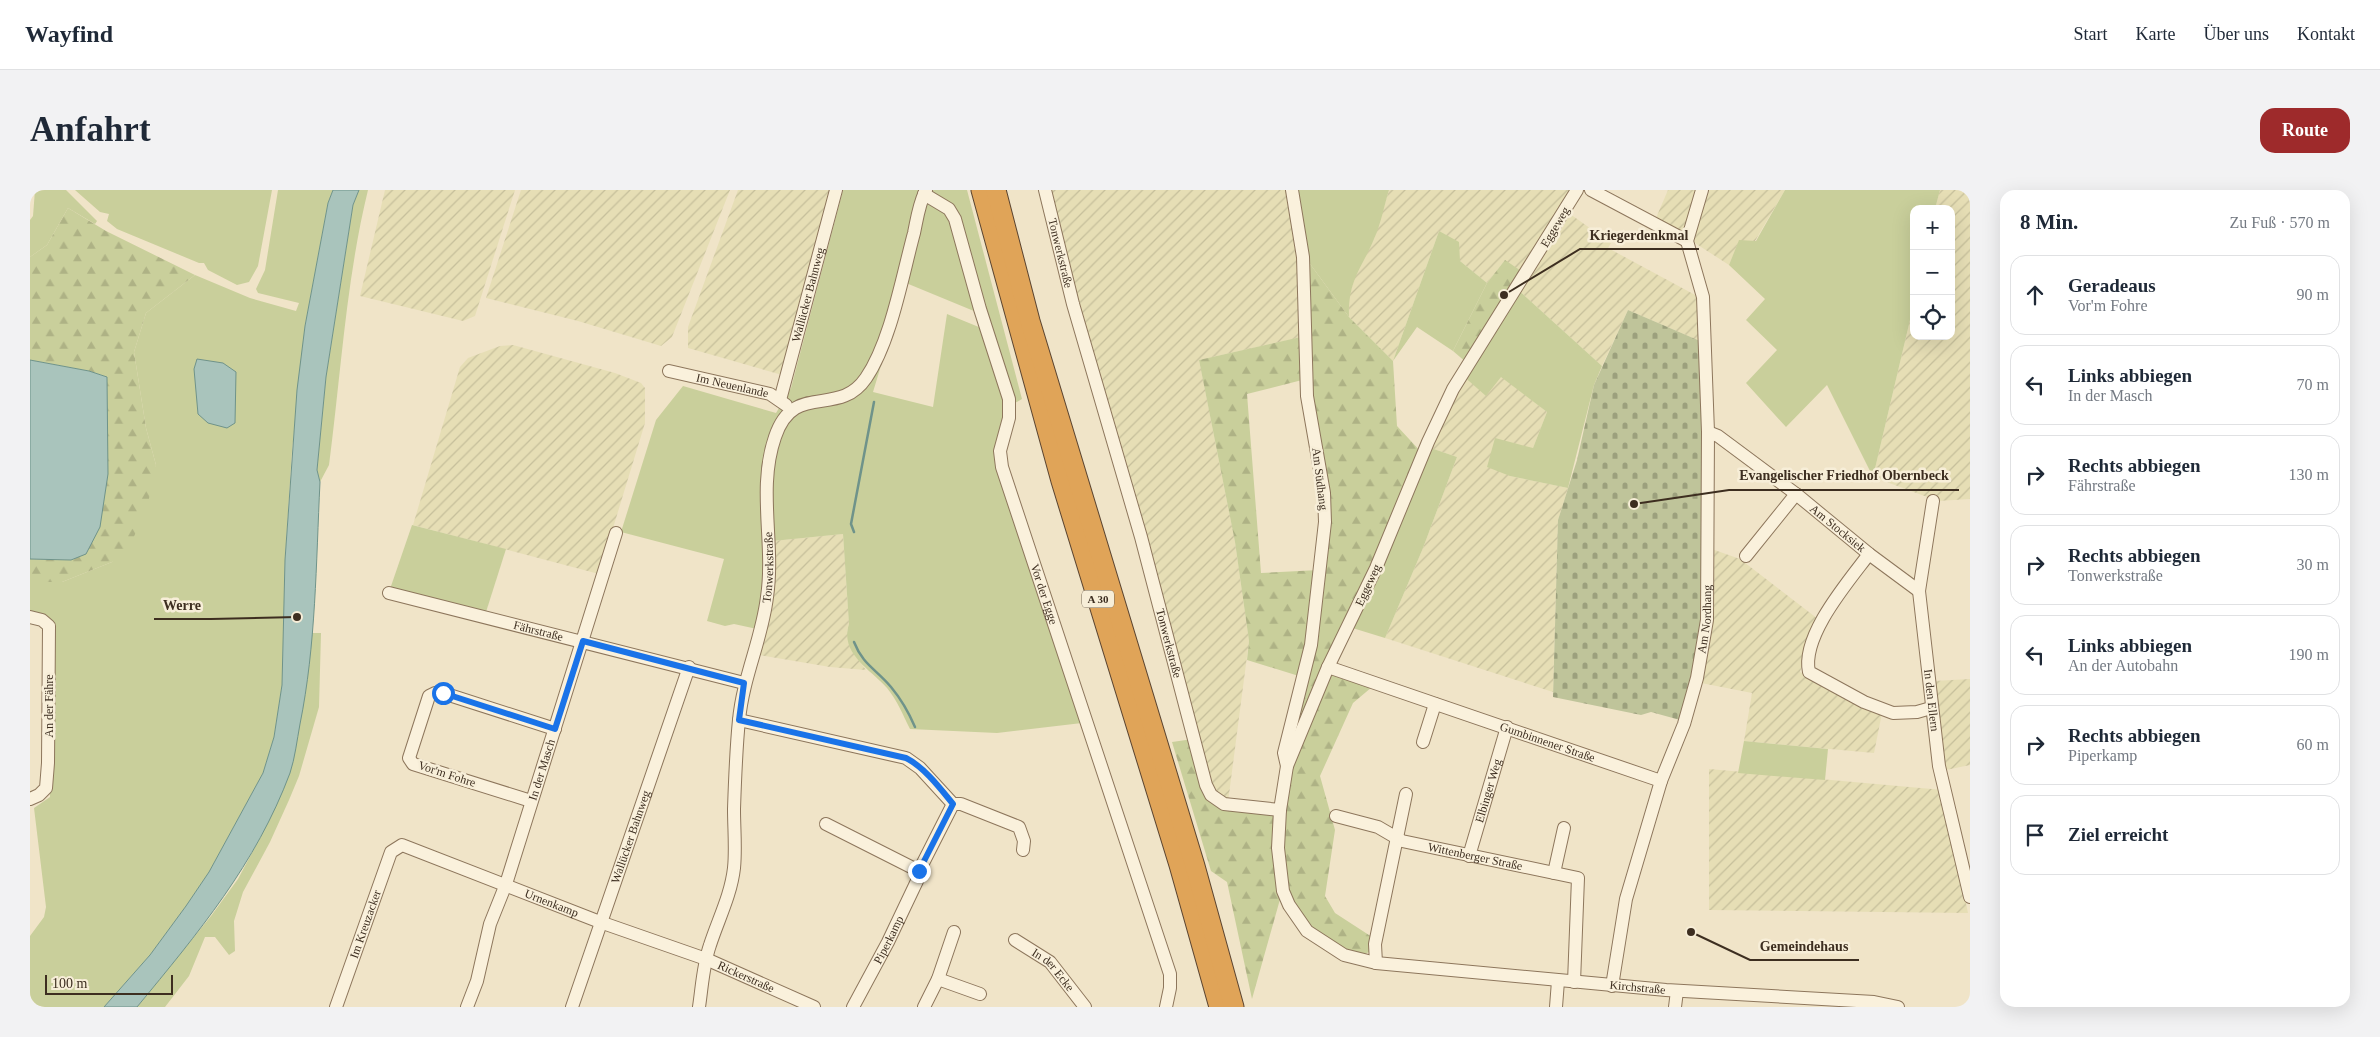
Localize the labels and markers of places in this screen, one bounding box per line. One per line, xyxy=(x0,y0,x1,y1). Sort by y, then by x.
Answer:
callout: Kriegerdenkmal xyxy=(1580,220,1699,249)
callout: Evangelischer Friedhof Obernbeck xyxy=(1729,461,1959,490)
callout: Werre xyxy=(154,590,211,619)
callout: Gemeindehaus xyxy=(1750,931,1859,960)

